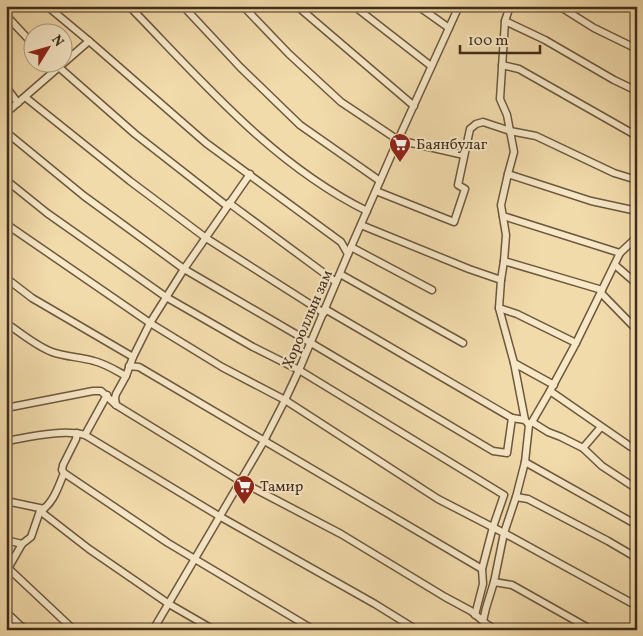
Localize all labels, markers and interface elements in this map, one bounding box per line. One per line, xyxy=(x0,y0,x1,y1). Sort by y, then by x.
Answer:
north arrow xyxy=(22,22,72,72)
scale bar xyxy=(460,22,540,54)
text: N xyxy=(47,31,68,51)
text: 100 m xyxy=(468,31,508,52)
supermarket icon: Баянбулаг xyxy=(388,132,412,163)
place label: Баянбулаг xyxy=(416,135,488,156)
street label: Хорооллын зам xyxy=(278,267,339,372)
supermarket icon: Тамир xyxy=(232,474,256,505)
place label: Тамир xyxy=(260,477,303,498)

